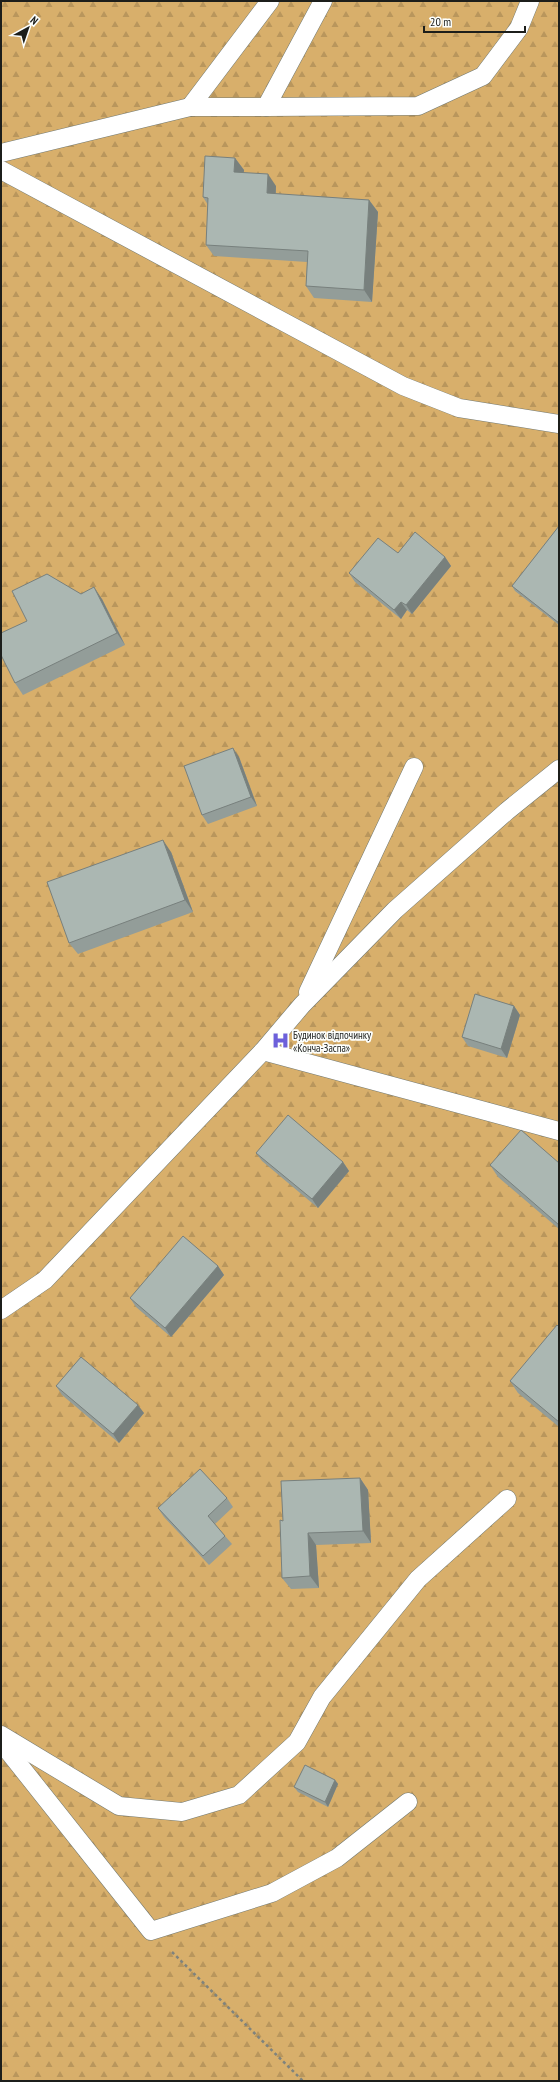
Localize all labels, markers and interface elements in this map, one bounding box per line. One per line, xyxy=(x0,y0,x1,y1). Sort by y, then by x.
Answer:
north arrow xyxy=(8,8,48,48)
scale bar xyxy=(424,8,525,34)
text: N xyxy=(28,13,41,28)
text: 20 m xyxy=(430,14,451,29)
place label: Будинок відпочинку «Конча-Заспа» xyxy=(293,1028,372,1055)
hospital icon: Будинок відпочинку «Конча-Заспа» xyxy=(270,1031,290,1051)

